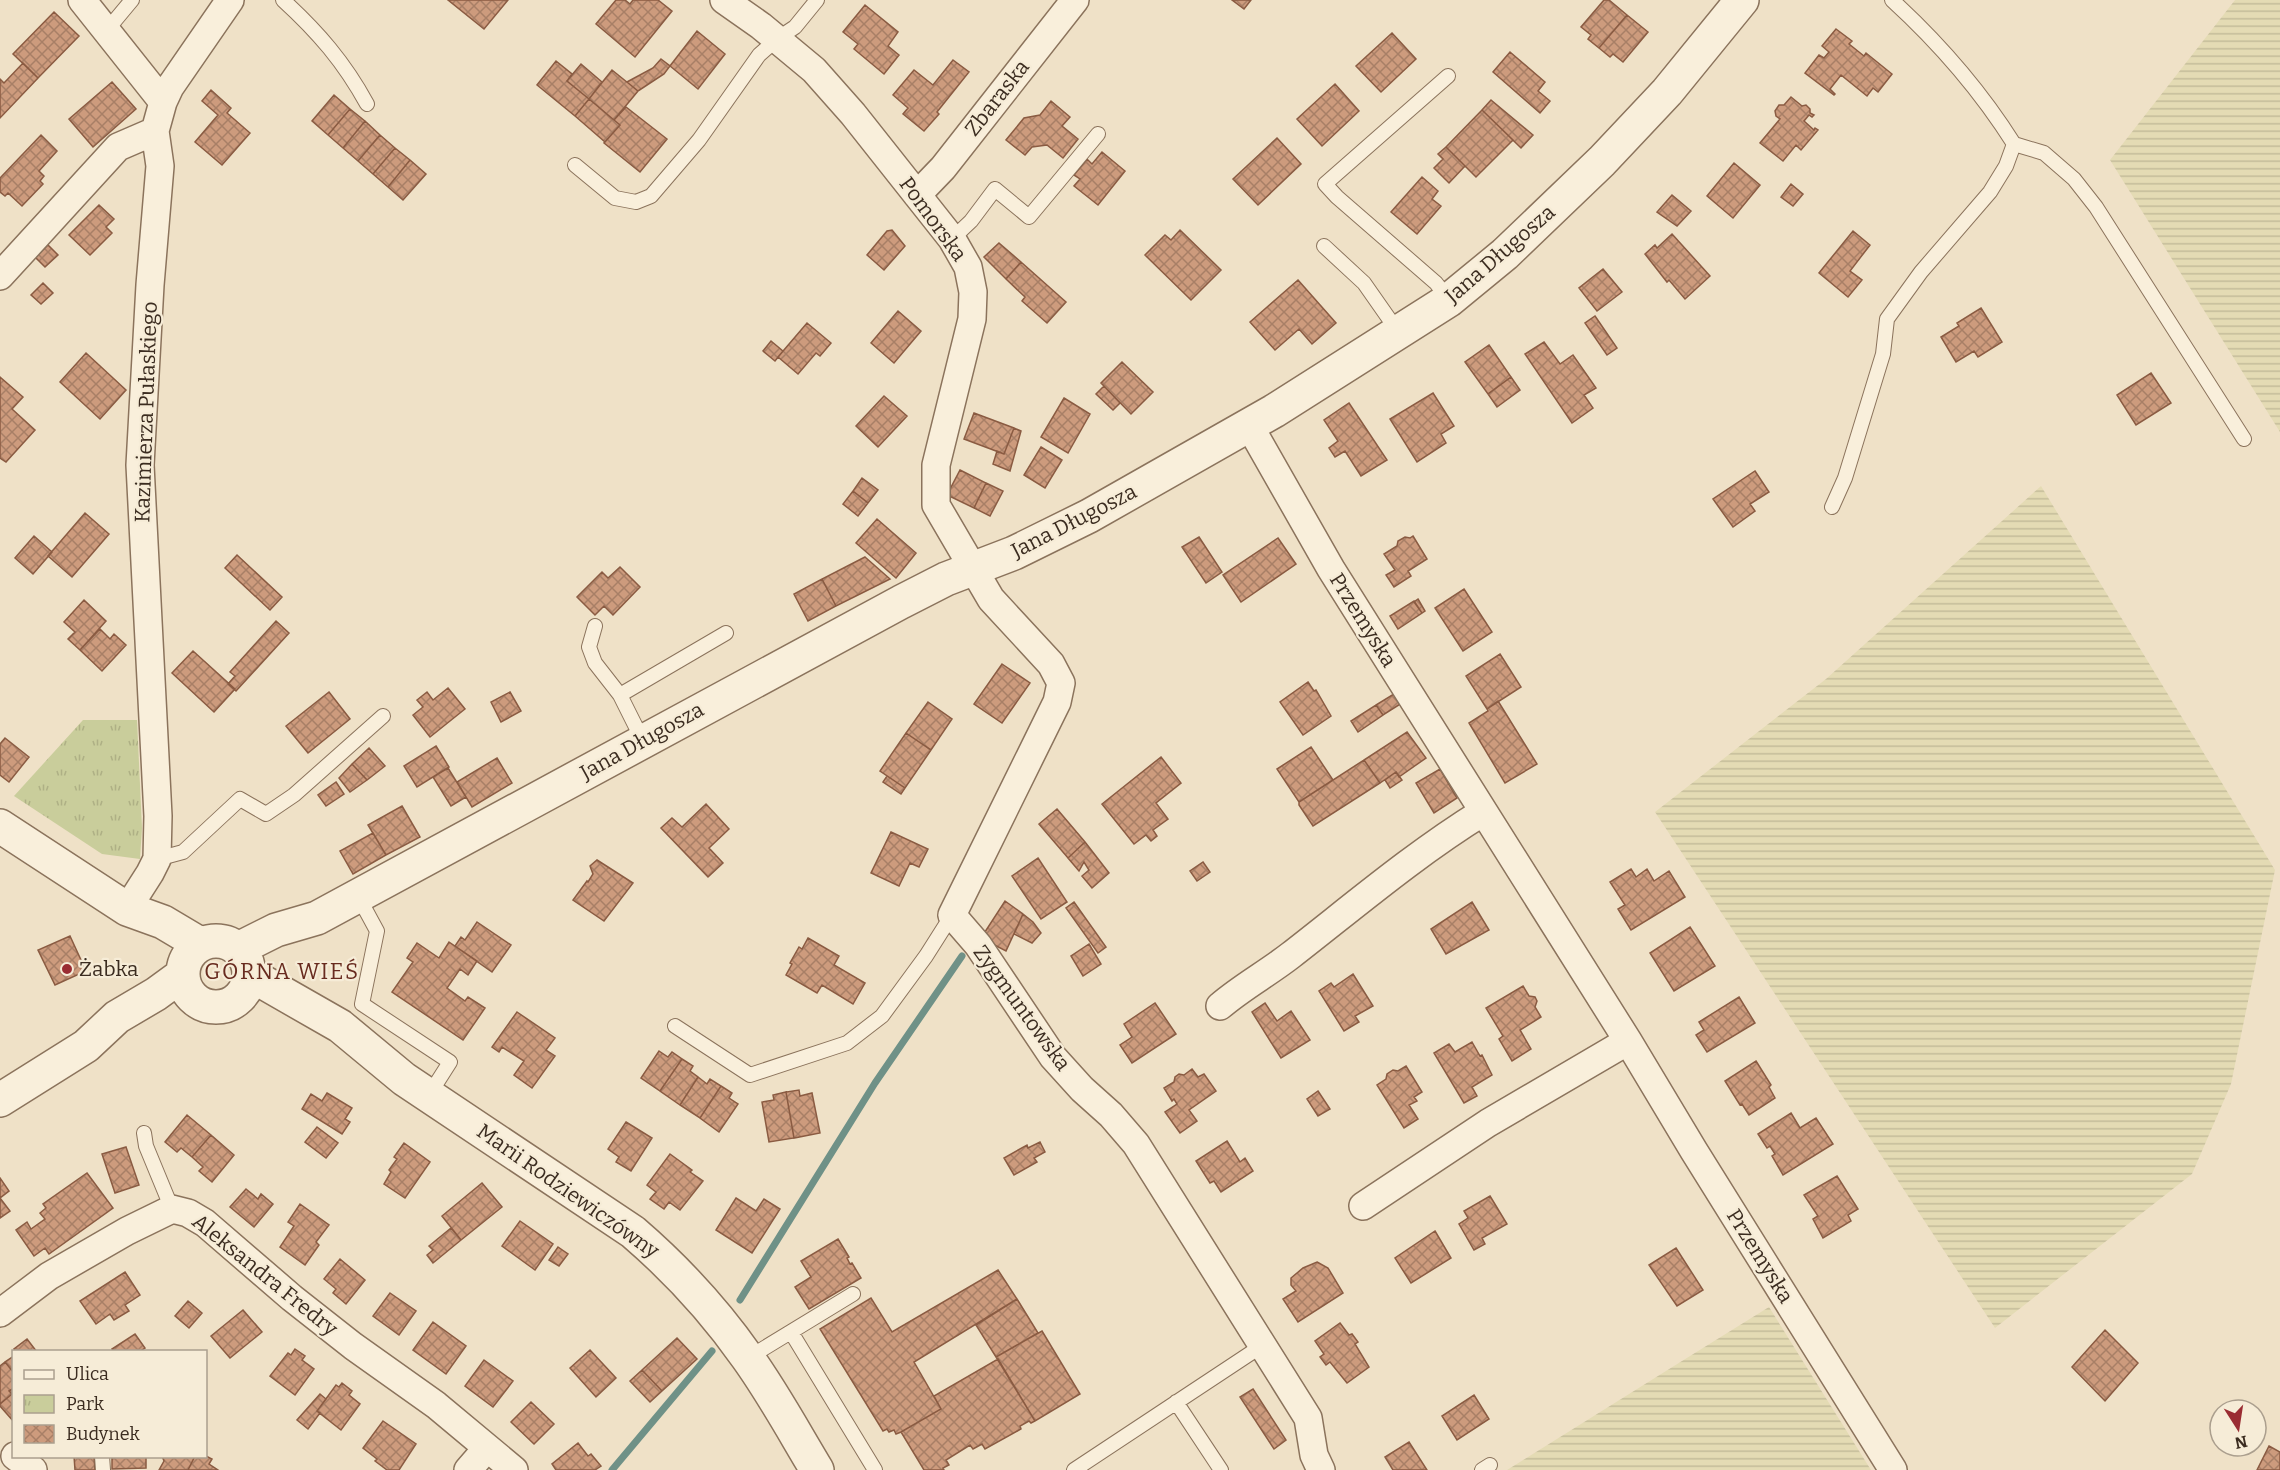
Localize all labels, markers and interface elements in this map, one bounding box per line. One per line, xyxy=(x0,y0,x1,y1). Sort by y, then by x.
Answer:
street label: Zbaraska xyxy=(959,54,1035,141)
street label: Pomorska xyxy=(894,172,973,267)
street label: Jana Długosza xyxy=(1439,199,1561,309)
street label: Kazimierza Pułaskiego xyxy=(129,301,163,523)
street label: Jana Długosza xyxy=(1006,478,1142,564)
street label: Przemyska xyxy=(1324,568,1402,672)
street label: Jana Długosza xyxy=(575,696,709,786)
street label: Zygmuntowska xyxy=(968,940,1077,1076)
place label: Żabka xyxy=(79,956,139,982)
district label: GÓRNA WIEŚ xyxy=(204,958,360,985)
marker: Żabka xyxy=(60,962,74,976)
street label: Marii Rodziewiczówny xyxy=(472,1118,665,1264)
street label: Przemyska xyxy=(1721,1204,1799,1308)
street label: Aleksandra Fredry xyxy=(187,1208,344,1342)
legend xyxy=(12,1350,207,1458)
text: Ulica xyxy=(66,1363,109,1385)
text: Park xyxy=(66,1393,105,1415)
north arrow xyxy=(2208,1398,2268,1458)
text: Budynek xyxy=(66,1423,141,1445)
text: N xyxy=(2233,1432,2249,1453)

